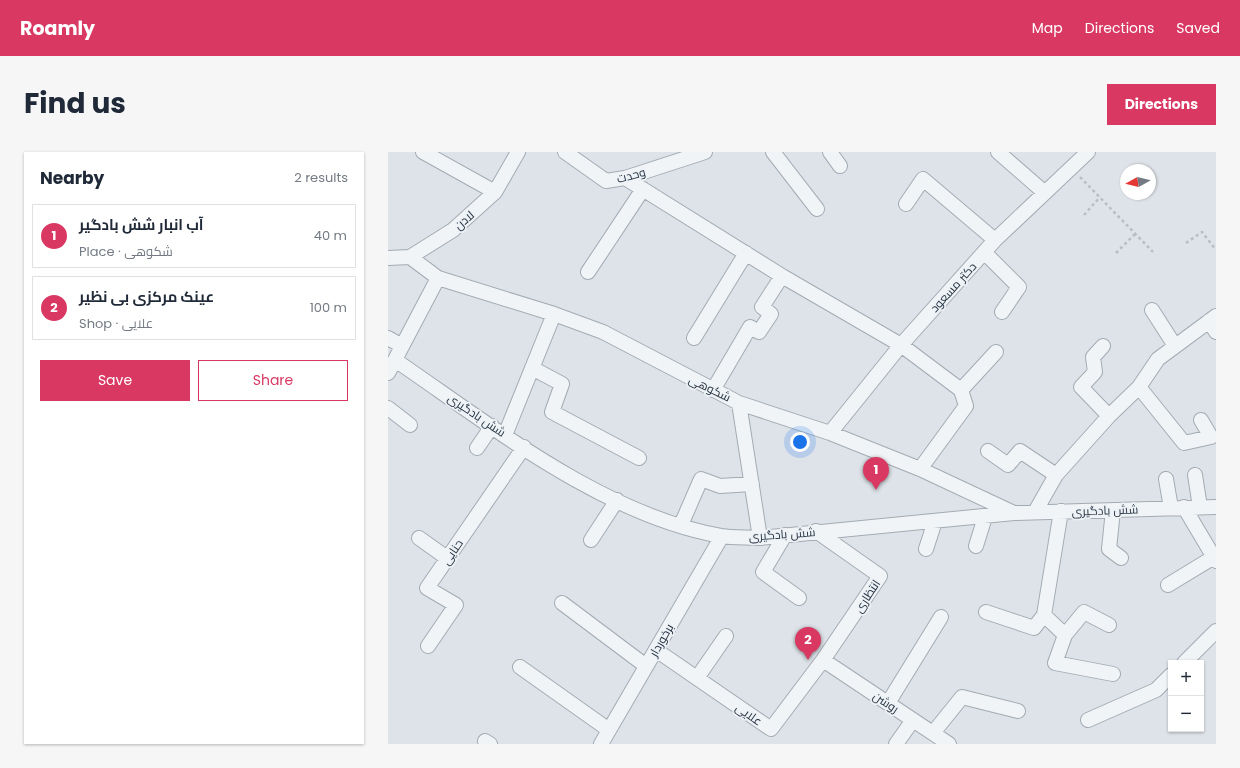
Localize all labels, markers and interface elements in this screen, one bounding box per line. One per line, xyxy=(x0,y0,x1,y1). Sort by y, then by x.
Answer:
text: Roamly xyxy=(20,15,95,42)
text: Map xyxy=(1032,18,1063,38)
text: Directions xyxy=(1085,18,1154,38)
text: Saved xyxy=(1176,18,1220,38)
text: Find us xyxy=(24,84,126,123)
button: Directions xyxy=(1107,84,1216,125)
street label: وحدت xyxy=(615,163,647,187)
north arrow xyxy=(1120,164,1156,200)
text: Nearby xyxy=(40,166,104,190)
text: 2 results xyxy=(294,168,348,187)
street label: لادن xyxy=(450,207,478,233)
text: آب انبار شش بادگیر xyxy=(79,214,204,235)
text: 1 xyxy=(52,226,56,245)
text: 40 m xyxy=(314,226,347,245)
text: Place · شکوهی xyxy=(79,242,173,261)
street label: دکتر مسعود xyxy=(926,258,980,316)
text: عینک مرکزی بی نظیر xyxy=(79,286,214,307)
text: 2 xyxy=(50,298,58,317)
text: 100 m xyxy=(310,298,347,317)
text: Shop · علایی xyxy=(79,314,153,333)
button: Save xyxy=(40,360,190,401)
button: Share xyxy=(198,360,348,401)
street label: شکوهی xyxy=(686,371,734,406)
street label: شش بادگیری xyxy=(445,389,509,441)
your location xyxy=(790,432,810,452)
pin: 1 xyxy=(863,457,889,490)
street label: شش بادگیری xyxy=(1071,500,1139,520)
street label: شش بادگیری xyxy=(748,523,816,545)
street label: حنایی xyxy=(437,536,467,568)
street label: انتظاری xyxy=(850,576,884,616)
street label: برخوردار xyxy=(644,620,677,661)
pin: 2 xyxy=(795,627,821,660)
map controls xyxy=(1168,660,1204,732)
button: + xyxy=(1168,660,1204,696)
street label: روشن xyxy=(870,687,902,717)
button: − xyxy=(1168,696,1204,732)
street label: علایی xyxy=(732,699,766,729)

